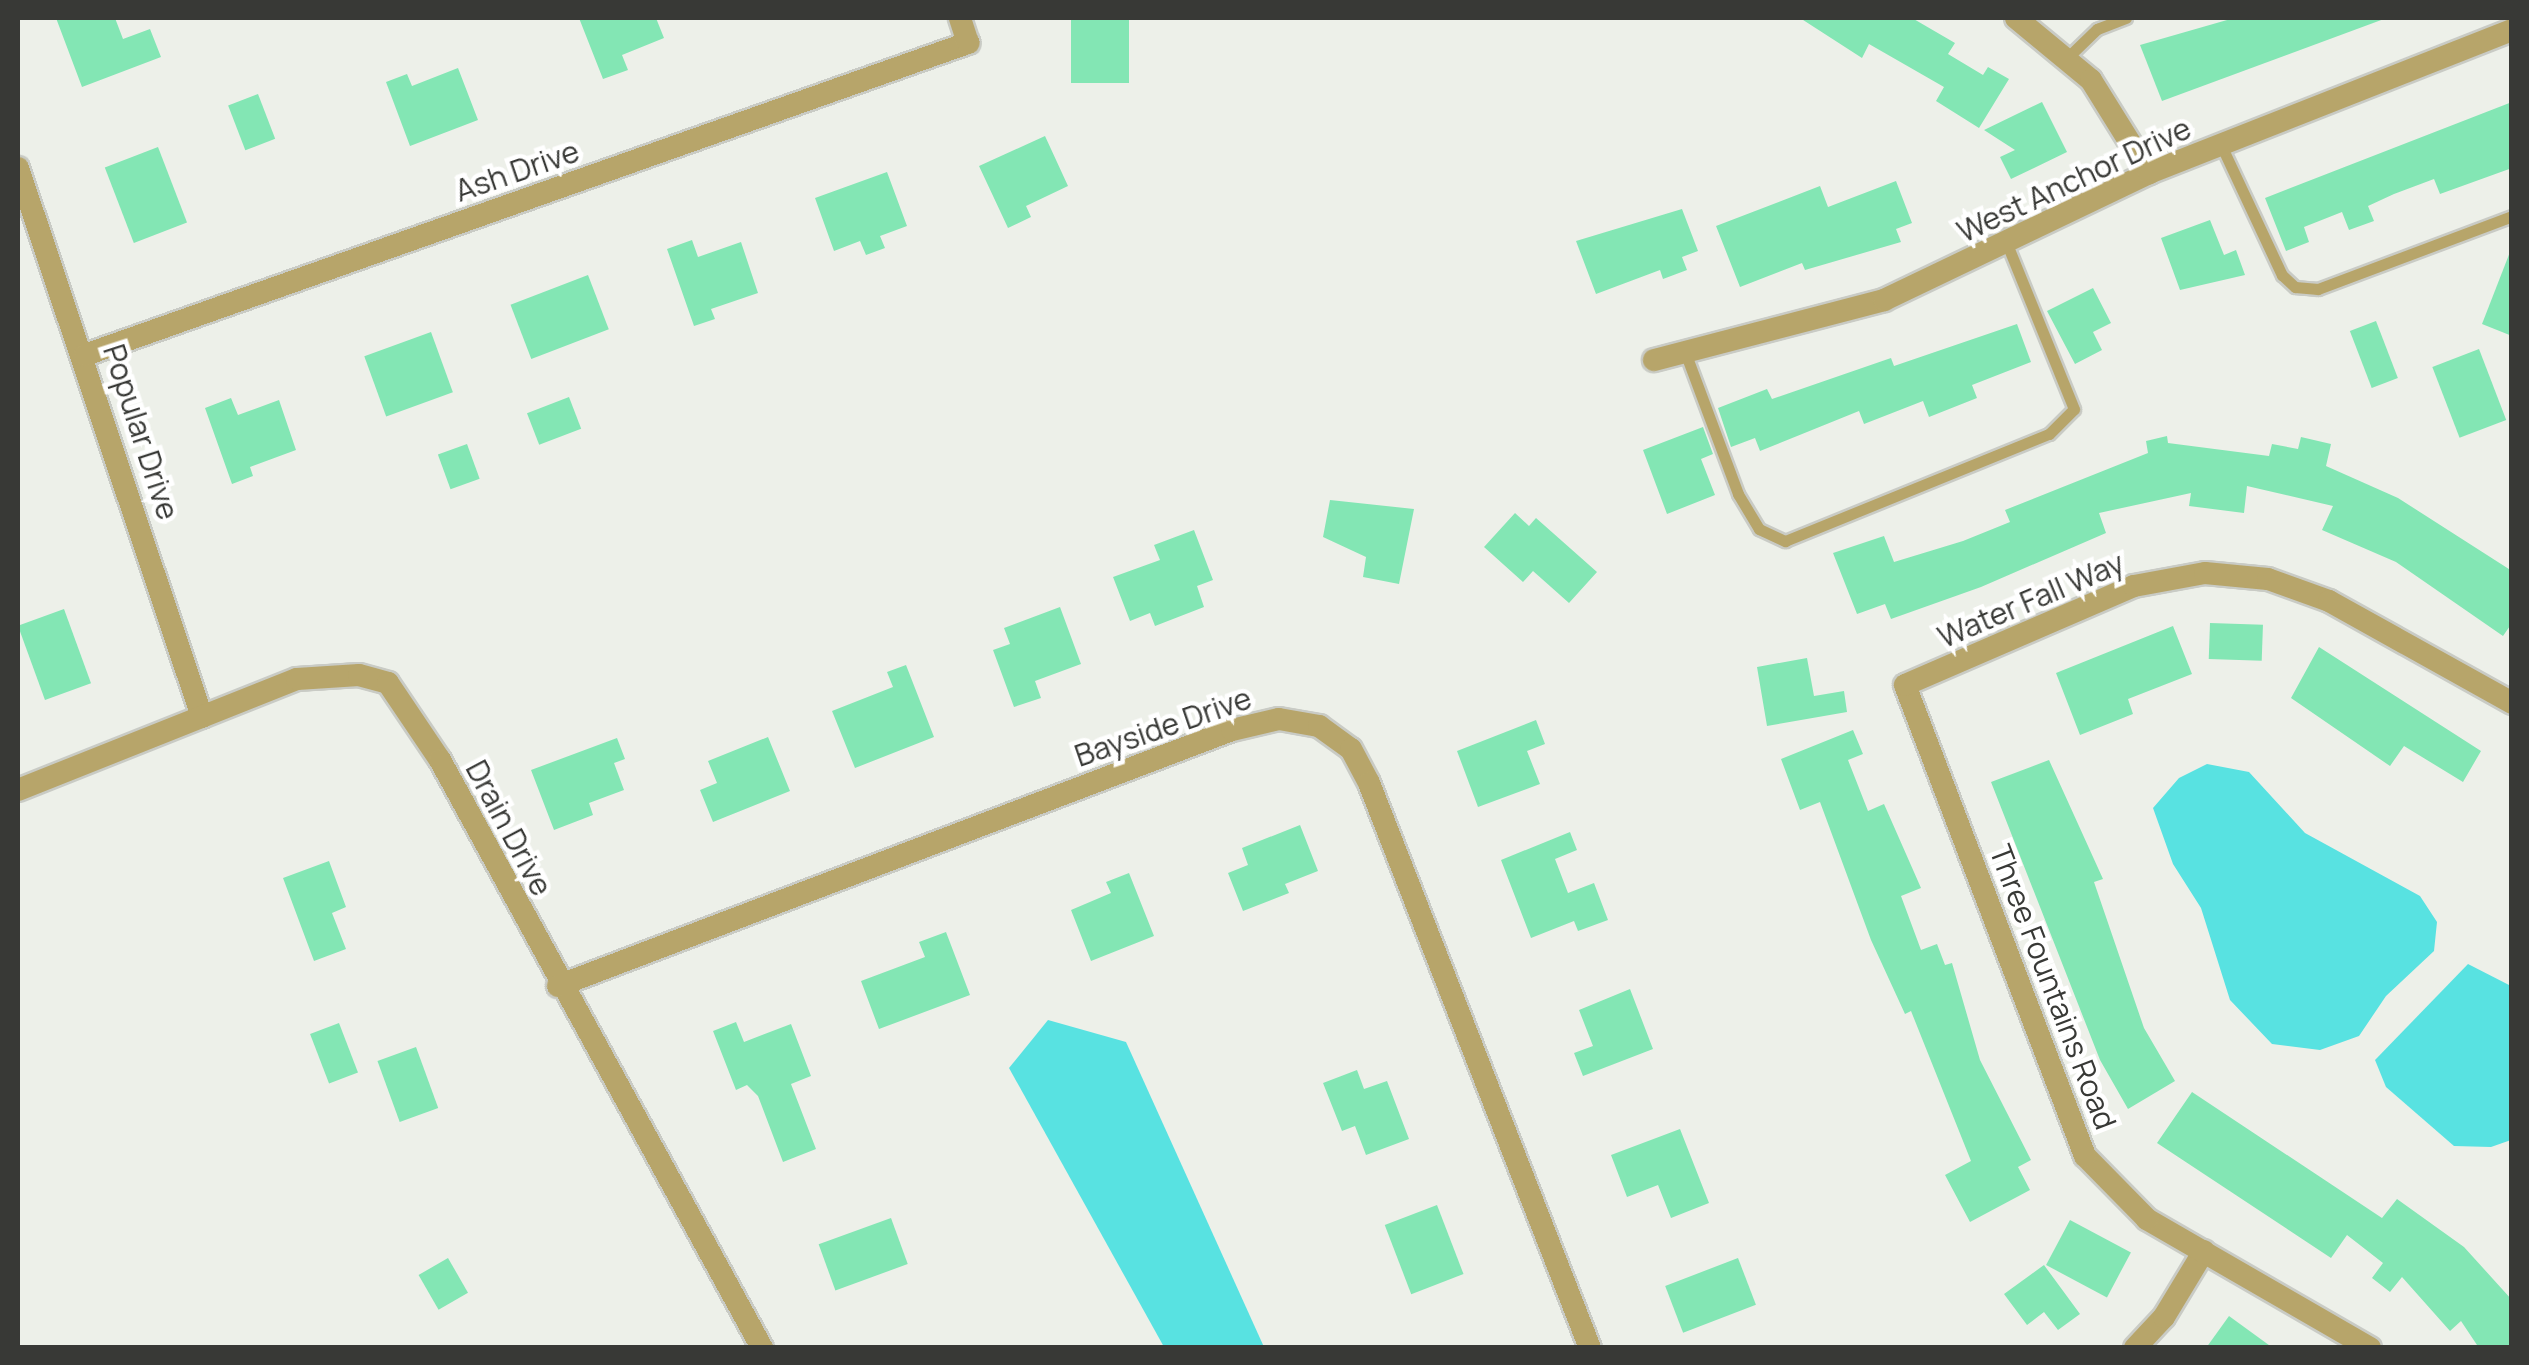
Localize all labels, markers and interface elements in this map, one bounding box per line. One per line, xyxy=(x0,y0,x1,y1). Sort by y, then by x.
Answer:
street label: West Anchor Drive xyxy=(1952,110,2196,250)
street label: Ash Drive xyxy=(450,133,584,209)
street label: Popular Drive xyxy=(96,340,186,524)
street label: Water Fall Way xyxy=(1933,545,2129,655)
street label: Bayside Drive xyxy=(1070,680,1256,774)
street label: Drain Drive xyxy=(458,754,560,902)
street label: Three Fountains Road xyxy=(1982,840,2124,1134)

